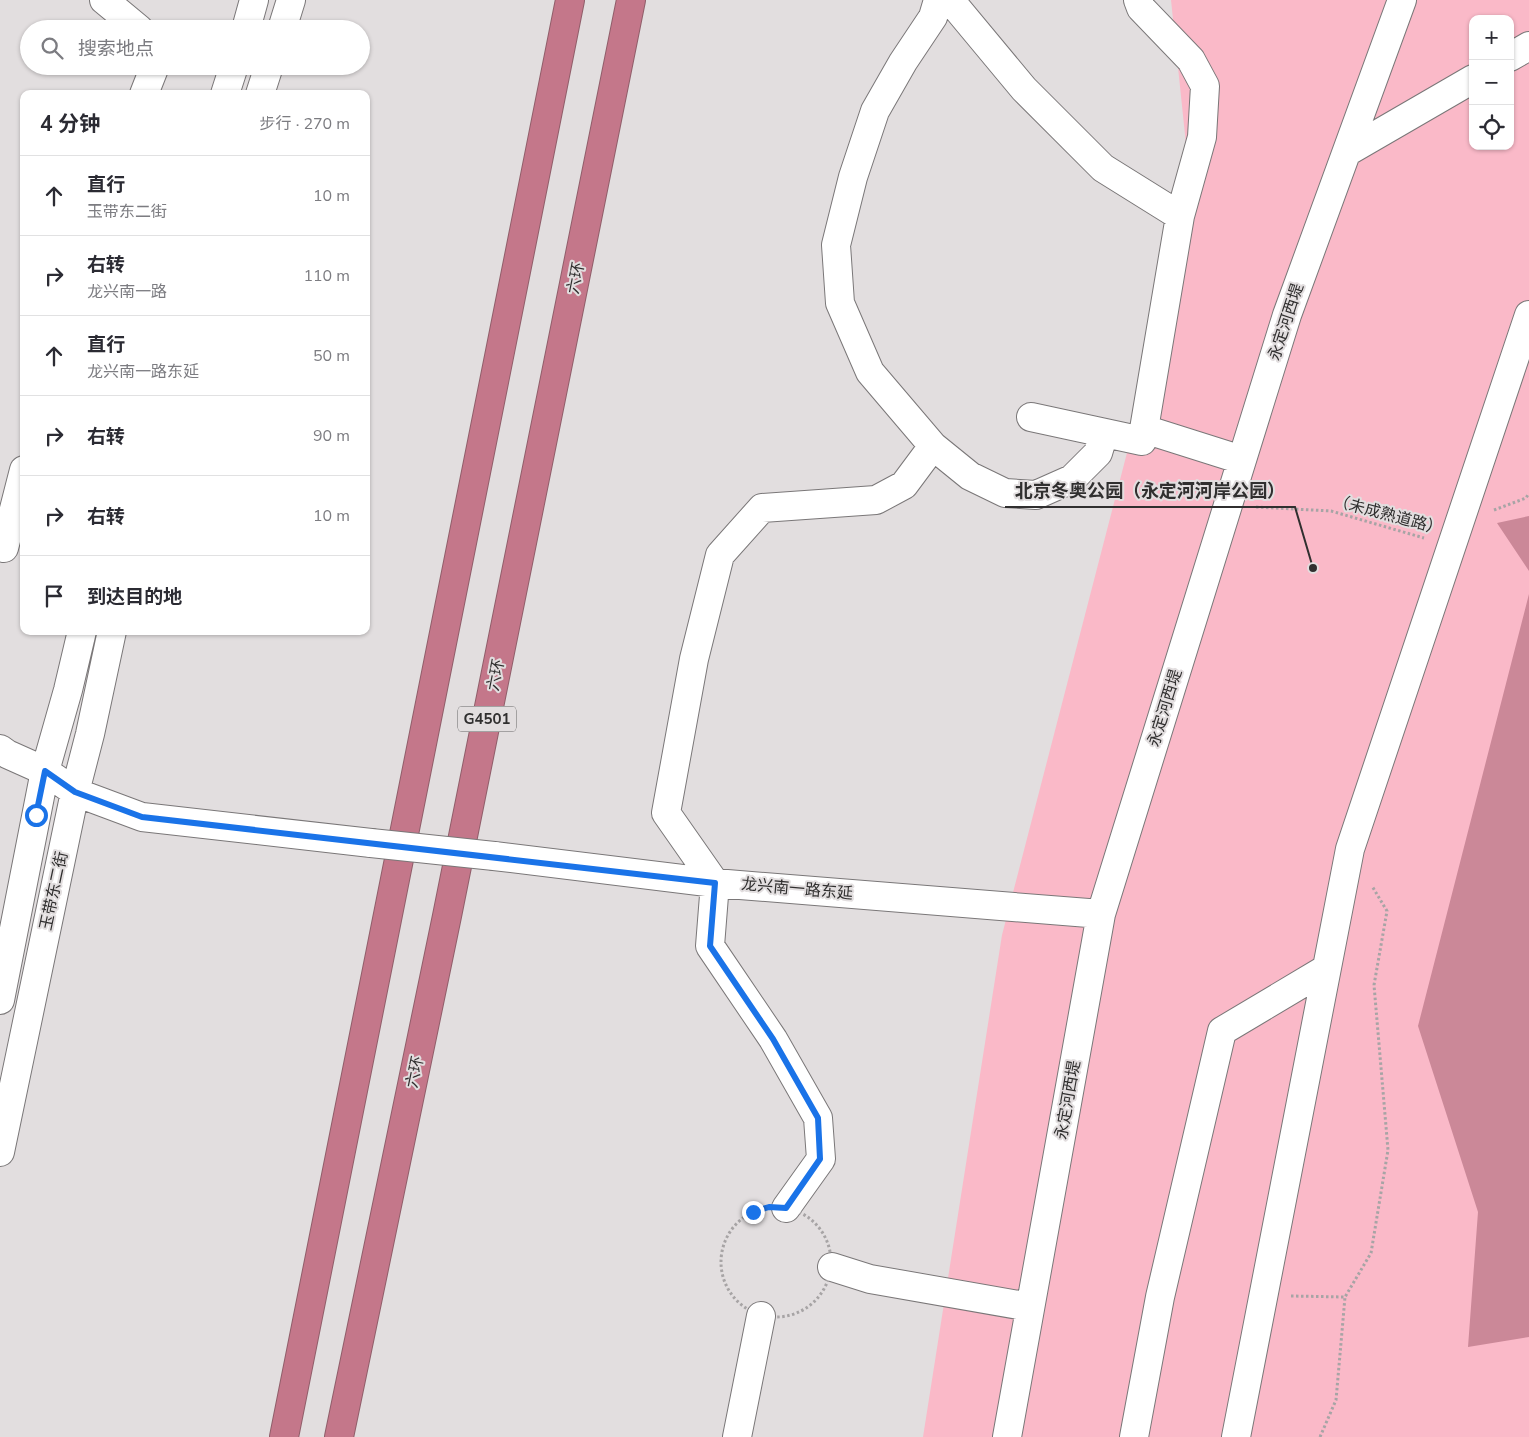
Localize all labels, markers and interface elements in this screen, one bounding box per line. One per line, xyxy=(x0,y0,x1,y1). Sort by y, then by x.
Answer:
map controls xyxy=(1469,15,1514,150)
button: + xyxy=(1469,15,1514,60)
search box xyxy=(20,20,370,75)
icon: search xyxy=(38,34,66,62)
text: 搜索地点 xyxy=(78,36,154,62)
button: − xyxy=(1469,60,1514,105)
button: locate xyxy=(1469,105,1514,150)
text: 4 分钟 xyxy=(40,110,100,138)
text: 步行 · 270 m xyxy=(260,113,350,135)
text: 直行 xyxy=(87,172,125,198)
icon: ahead xyxy=(40,182,68,210)
text: 10 m xyxy=(313,185,350,207)
text: 玉带东二街 xyxy=(87,201,167,223)
text: 右转 xyxy=(87,252,125,278)
street label: 六环 xyxy=(562,260,590,296)
icon: right xyxy=(40,262,68,290)
text: 110 m xyxy=(303,265,350,287)
text: 龙兴南一路 xyxy=(87,281,167,303)
street label: 永定河西堤 xyxy=(1263,281,1309,363)
text: 直行 xyxy=(87,332,125,358)
icon: ahead xyxy=(40,342,68,370)
text: 50 m xyxy=(313,345,350,367)
text: 龙兴南一路东延 xyxy=(87,361,199,383)
icon: right xyxy=(40,422,68,450)
text: 右转 xyxy=(87,424,125,450)
text: 90 m xyxy=(313,425,350,447)
callout: 北京冬奥公园（永定河河岸公园） xyxy=(1005,474,1295,507)
text: 北京冬奥公园（永定河河岸公园） xyxy=(1015,479,1285,503)
street label: （未成熟道路） xyxy=(1331,490,1445,540)
icon: right xyxy=(40,502,68,530)
text: 右转 xyxy=(87,504,125,530)
text: 10 m xyxy=(313,505,350,527)
icon: arrive xyxy=(40,582,68,610)
text: 到达目的地 xyxy=(87,584,182,610)
street label: 六环 xyxy=(482,657,510,693)
street label: 永定河西堤 xyxy=(1143,667,1187,749)
road number: G4501 xyxy=(458,706,516,732)
route start xyxy=(25,804,48,827)
street label: 玉带东二街 xyxy=(35,850,73,932)
street label: 龙兴南一路东延 xyxy=(740,873,854,905)
street label: 六环 xyxy=(401,1054,429,1090)
street label: 永定河西堤 xyxy=(1050,1059,1086,1141)
route end xyxy=(742,1201,765,1224)

